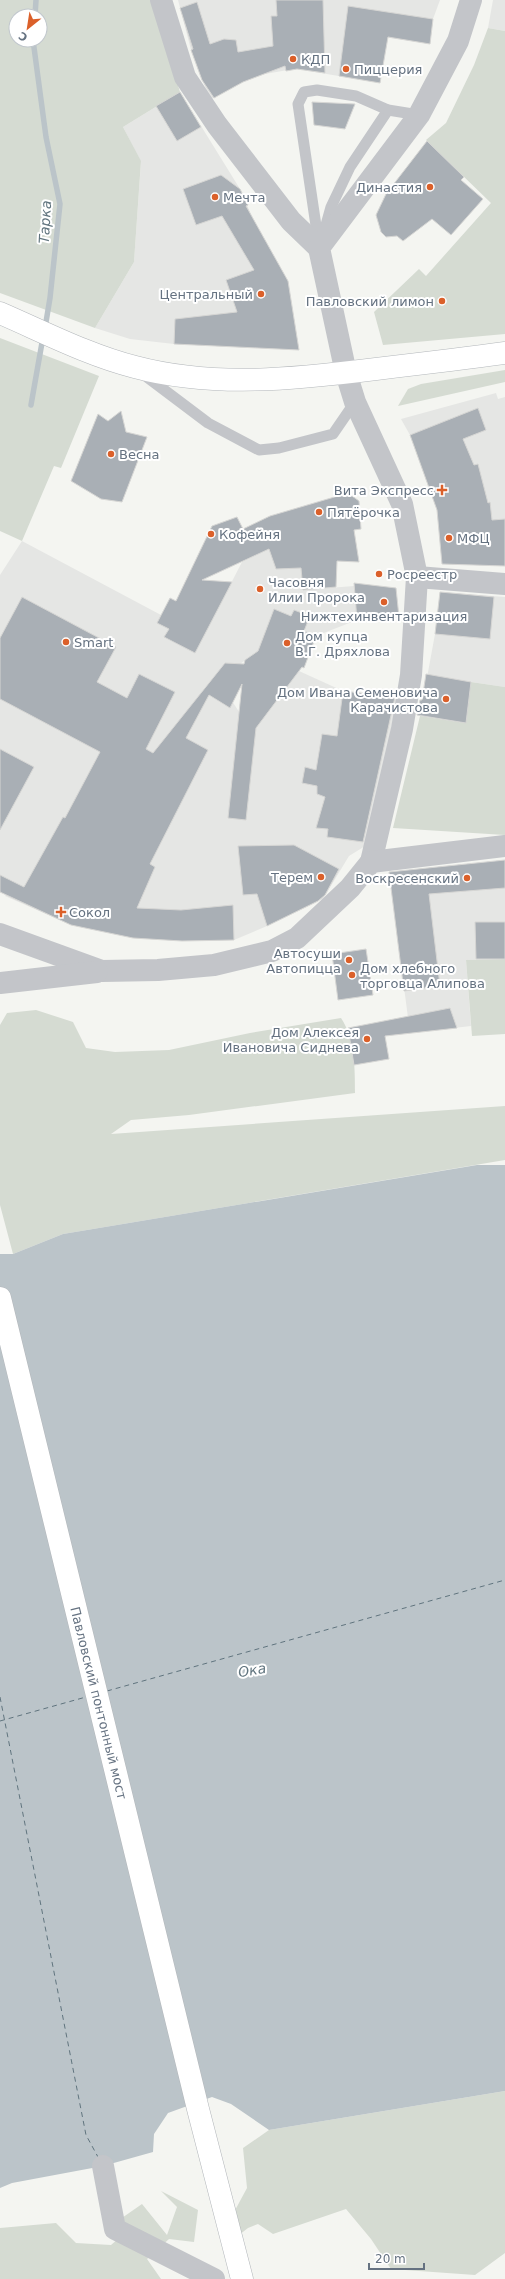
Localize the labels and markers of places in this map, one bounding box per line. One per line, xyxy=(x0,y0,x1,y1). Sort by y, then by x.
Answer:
place label: КДП xyxy=(301,52,330,67)
marker: КДП xyxy=(288,54,298,64)
place label: Пиццерия xyxy=(354,62,422,77)
marker: Пиццерия xyxy=(341,64,351,74)
place label: Династия xyxy=(356,180,422,195)
marker: Династия xyxy=(425,182,435,192)
place label: Мечта xyxy=(223,190,265,205)
marker: Мечта xyxy=(210,192,220,202)
place label: Центральный xyxy=(159,287,253,302)
marker: Центральный xyxy=(256,289,266,299)
place label: Павловский лимон xyxy=(306,294,434,309)
marker: Павловский лимон xyxy=(437,296,447,306)
place label: Весна xyxy=(119,447,160,462)
marker: Весна xyxy=(106,449,116,459)
place label: Вита Экспресс xyxy=(334,483,434,498)
marker: Вита Экспресс xyxy=(437,485,447,495)
place label: Пятёрочка xyxy=(327,505,400,520)
marker: Пятёрочка xyxy=(314,507,324,517)
place label: Кофейня xyxy=(219,527,280,542)
marker: Кофейня xyxy=(206,529,216,539)
place label: МФЦ xyxy=(457,531,490,546)
marker: МФЦ xyxy=(444,533,454,543)
place label: Росреестр xyxy=(387,567,457,582)
marker: Росреестр xyxy=(374,569,384,579)
place label: Часовня Илии Пророка xyxy=(268,575,365,605)
marker: Часовня Илии Пророка xyxy=(255,584,265,594)
marker: Нижтехинвентаризация xyxy=(379,597,389,607)
place label: Нижтехинвентаризация xyxy=(301,609,467,624)
place label: Дом купца В.Г. Дряхлова xyxy=(295,629,390,659)
place label: Smart xyxy=(74,635,113,650)
marker: Smart xyxy=(61,637,71,647)
marker: Дом купца В.Г. Дряхлова xyxy=(282,638,292,648)
place label: Дом Ивана Семеновича Карачистова xyxy=(277,685,438,715)
marker: Дом Ивана Семеновича Карачистова xyxy=(441,694,451,704)
place label: Терем xyxy=(270,870,313,885)
place label: Воскресенский xyxy=(355,871,459,886)
marker: Терем xyxy=(316,872,326,882)
marker: Воскресенский xyxy=(462,873,472,883)
place label: Сокол xyxy=(69,905,110,920)
marker: Сокол xyxy=(56,907,66,917)
place label: Автосуши Автопицца xyxy=(266,946,341,976)
marker: Автосуши Автопицца xyxy=(344,955,354,965)
place label: Дом хлебного торговца Алипова xyxy=(360,961,485,991)
marker: Дом хлебного торговца Алипова xyxy=(347,970,357,980)
place label: Дом Алексея Ивановича Сиднева xyxy=(223,1025,359,1055)
marker: Дом Алексея Ивановича Сиднева xyxy=(362,1034,372,1044)

